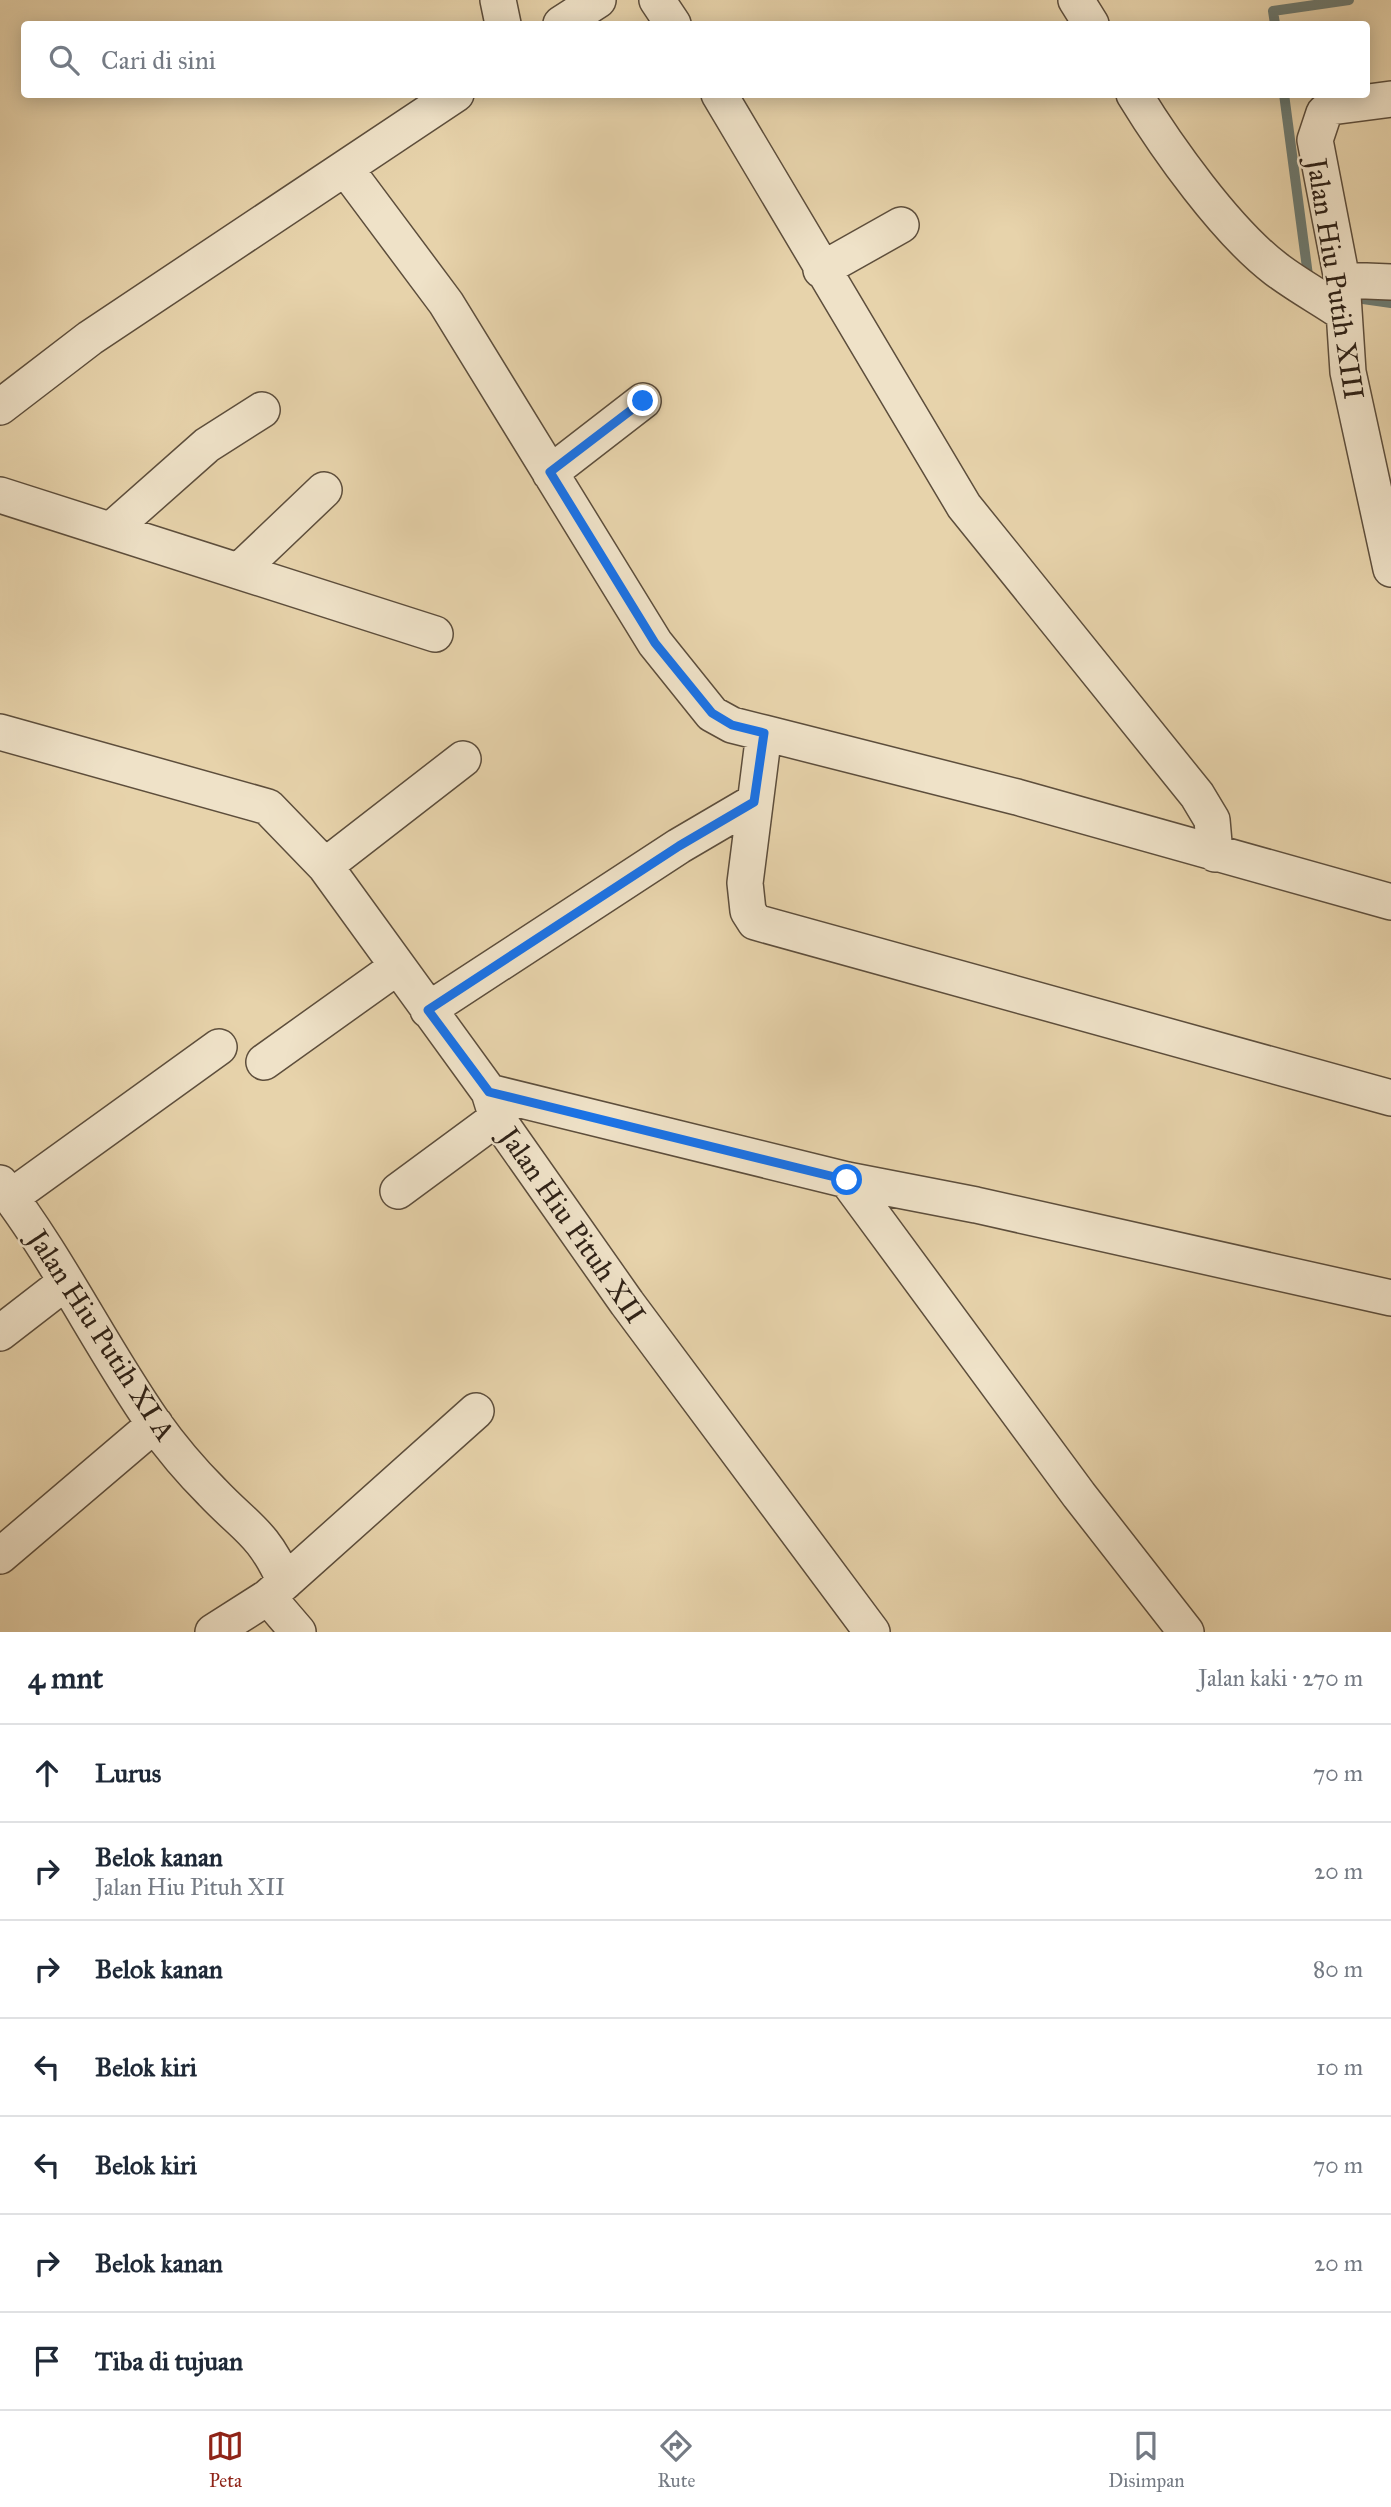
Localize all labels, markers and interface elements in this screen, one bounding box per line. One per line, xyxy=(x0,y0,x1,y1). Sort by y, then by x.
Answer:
search box xyxy=(21,21,1370,98)
icon: search xyxy=(45,41,83,79)
text: Cari di sini xyxy=(101,44,216,76)
street label: Jalan Hiu Putih XIII xyxy=(1299,153,1372,402)
route end xyxy=(627,385,658,416)
street label: Jalan Hiu Pituh XII xyxy=(490,1118,653,1330)
route start xyxy=(831,1164,862,1195)
street label: Jalan Hiu Putih XI A xyxy=(19,1221,183,1447)
text: 4 mnt xyxy=(28,1660,103,1696)
text: Jalan kaki · 270 m xyxy=(1198,1664,1363,1692)
icon: ahead xyxy=(28,1754,66,1792)
text: Lurus xyxy=(95,1757,161,1789)
text: 70 m xyxy=(1313,1759,1363,1787)
text: Belok kanan xyxy=(95,1841,223,1873)
icon: right xyxy=(28,1852,66,1890)
text: 20 m xyxy=(1314,1857,1363,1885)
text: Jalan Hiu Pituh XII xyxy=(95,1873,285,1901)
icon: right xyxy=(28,1950,66,1988)
text: Belok kanan xyxy=(95,1953,223,1985)
text: 80 m xyxy=(1313,1955,1363,1983)
icon: left xyxy=(28,2048,66,2086)
text: Belok kiri xyxy=(95,2051,197,2083)
text: 10 m xyxy=(1316,2053,1363,2081)
icon: left xyxy=(28,2146,66,2184)
text: Belok kiri xyxy=(95,2149,197,2181)
text: 70 m xyxy=(1313,2151,1363,2179)
icon: right xyxy=(28,2244,66,2282)
text: Belok kanan xyxy=(95,2247,223,2279)
text: 20 m xyxy=(1314,2249,1363,2277)
icon: arrive xyxy=(28,2342,66,2380)
text: Tiba di tujuan xyxy=(95,2345,243,2377)
tab: Peta xyxy=(206,2427,244,2492)
tab: Rute xyxy=(657,2427,695,2492)
tab: Disimpan xyxy=(1108,2427,1185,2492)

